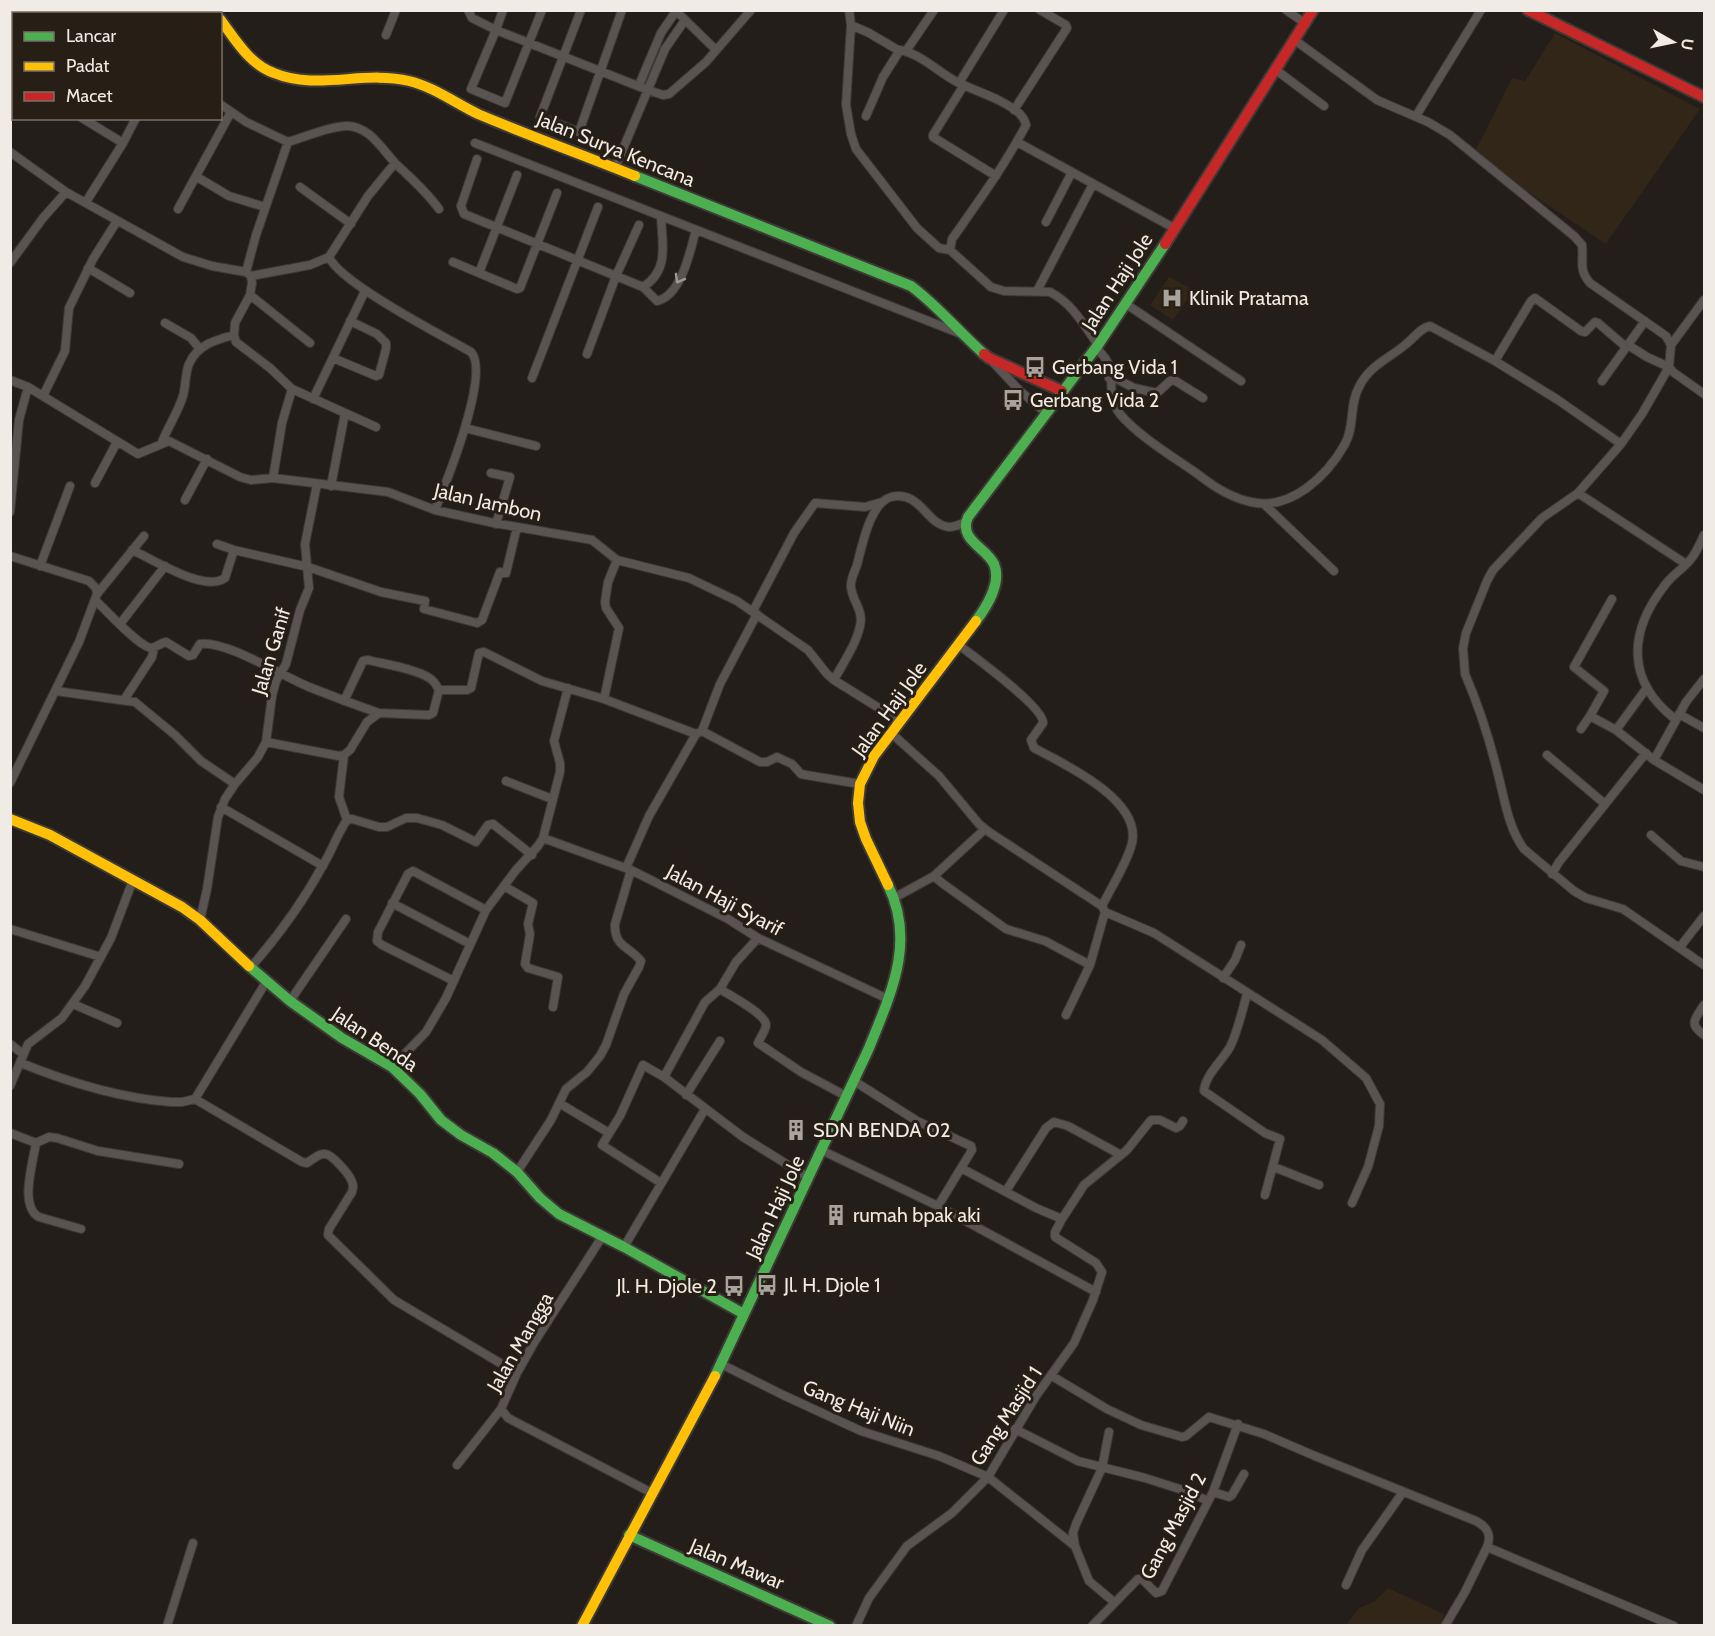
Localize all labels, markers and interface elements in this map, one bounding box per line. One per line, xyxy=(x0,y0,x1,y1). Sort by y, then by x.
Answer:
legend xyxy=(12,12,222,120)
north arrow xyxy=(1643,12,1703,72)
text: Lancar xyxy=(66,25,117,47)
text: U xyxy=(1677,37,1698,51)
text: Padat xyxy=(66,55,109,77)
text: Macet xyxy=(66,85,112,107)
street label: Jalan Surya Kencana xyxy=(532,106,699,192)
street label: Jalan Haji Jole xyxy=(1076,229,1157,336)
one-way arrow xyxy=(675,273,686,283)
hospital icon: Klinik Pratama xyxy=(1160,286,1184,310)
place label: Klinik Pratama xyxy=(1189,286,1309,310)
bus stop icon: Gerbang Vida 1 xyxy=(1023,355,1047,379)
place label: Gerbang Vida 1 xyxy=(1052,355,1177,379)
bus stop icon: Gerbang Vida 2 xyxy=(1001,388,1025,412)
place label: Gerbang Vida 2 xyxy=(1030,388,1159,412)
street label: Jalan Jambon xyxy=(431,478,544,526)
street label: Jalan Ganif xyxy=(246,604,296,698)
street label: Jalan Haji Jole xyxy=(846,657,932,762)
street label: Jalan Haji Syarif xyxy=(661,859,788,941)
street label: Jalan Benda xyxy=(327,1001,423,1077)
building icon: SDN BENDA 02 xyxy=(784,1118,808,1142)
place label: SDN BENDA 02 xyxy=(813,1118,950,1142)
street label: Jalan Haji Jole xyxy=(740,1151,809,1264)
building icon: rumah bpak aki xyxy=(824,1203,848,1227)
place label: rumah bpak aki xyxy=(853,1203,980,1227)
bus stop icon: Jl. H. Djole 1 xyxy=(755,1273,779,1297)
place label: Jl. H. Djole 1 xyxy=(783,1273,881,1297)
place label: Jl. H. Djole 2 xyxy=(615,1274,717,1298)
bus stop icon: Jl. H. Djole 2 xyxy=(722,1274,746,1298)
street label: Jalan Mangga xyxy=(481,1288,558,1397)
street label: Gang Masjid 1 xyxy=(965,1362,1047,1470)
street label: Gang Haji Niin xyxy=(799,1375,919,1441)
street label: Gang Masjid 2 xyxy=(1135,1469,1211,1583)
street label: Jalan Mawar xyxy=(685,1533,788,1595)

